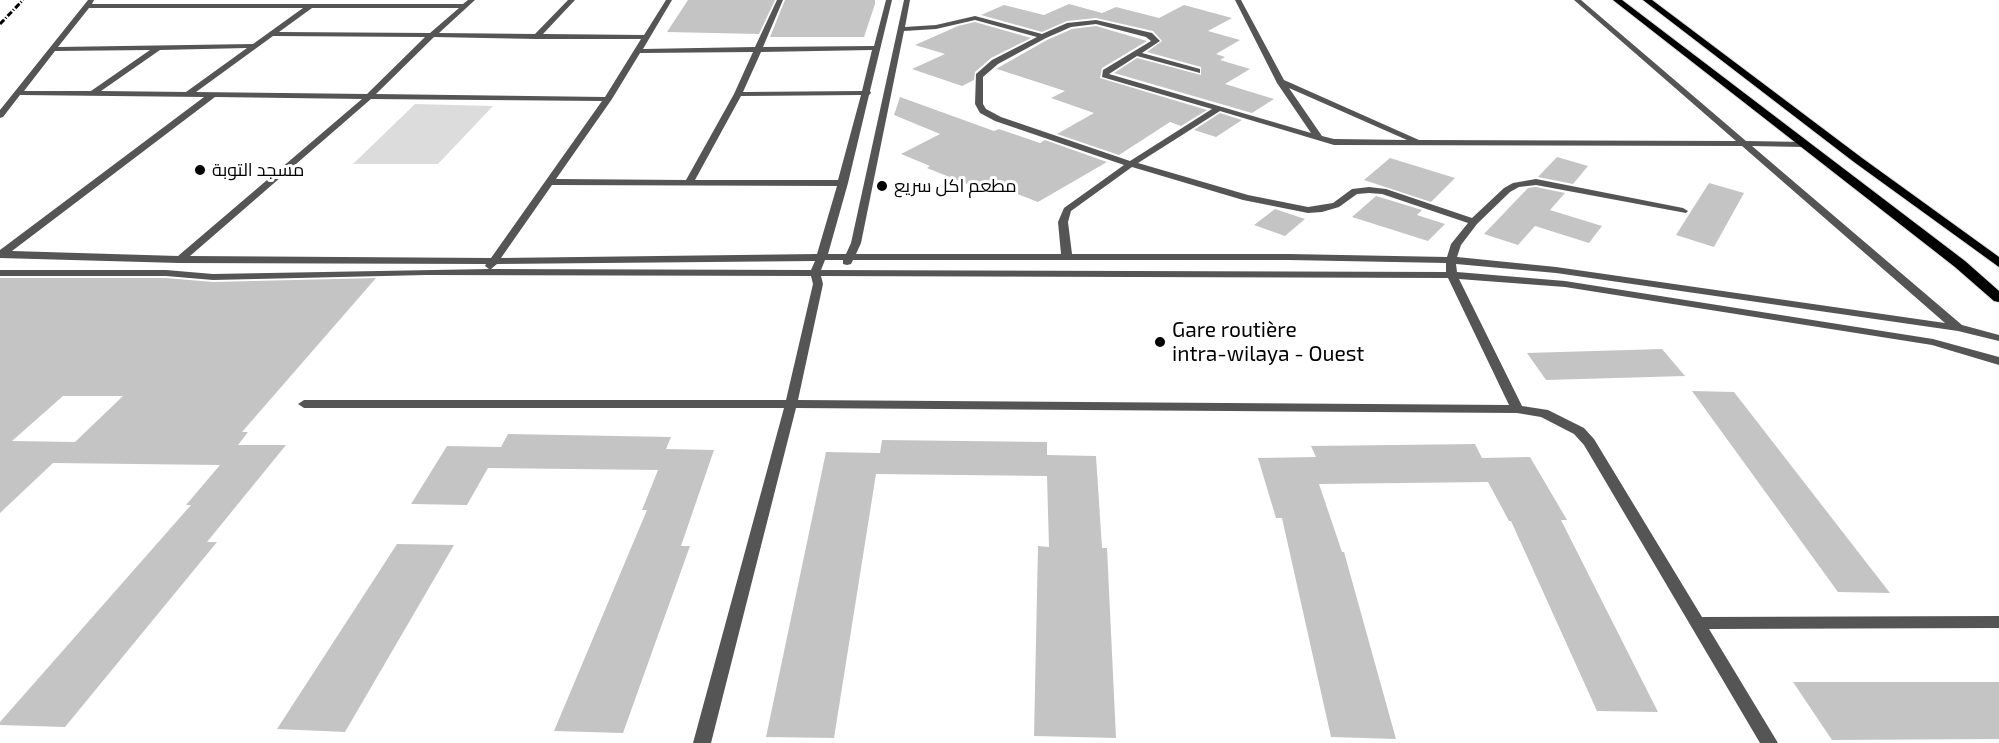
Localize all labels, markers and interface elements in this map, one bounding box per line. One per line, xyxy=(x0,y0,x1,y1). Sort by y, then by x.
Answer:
place label: مسجد التوبة xyxy=(212,159,304,181)
marker: مسجد التوبة xyxy=(193,163,207,177)
place label: مطعم اكل سريع xyxy=(894,175,1017,197)
marker: مطعم اكل سريع xyxy=(875,179,889,193)
place label: Gare routière intra-wilaya - Ouest xyxy=(1172,317,1364,367)
marker: Gare routière intra-wilaya - Ouest xyxy=(1153,335,1167,349)

